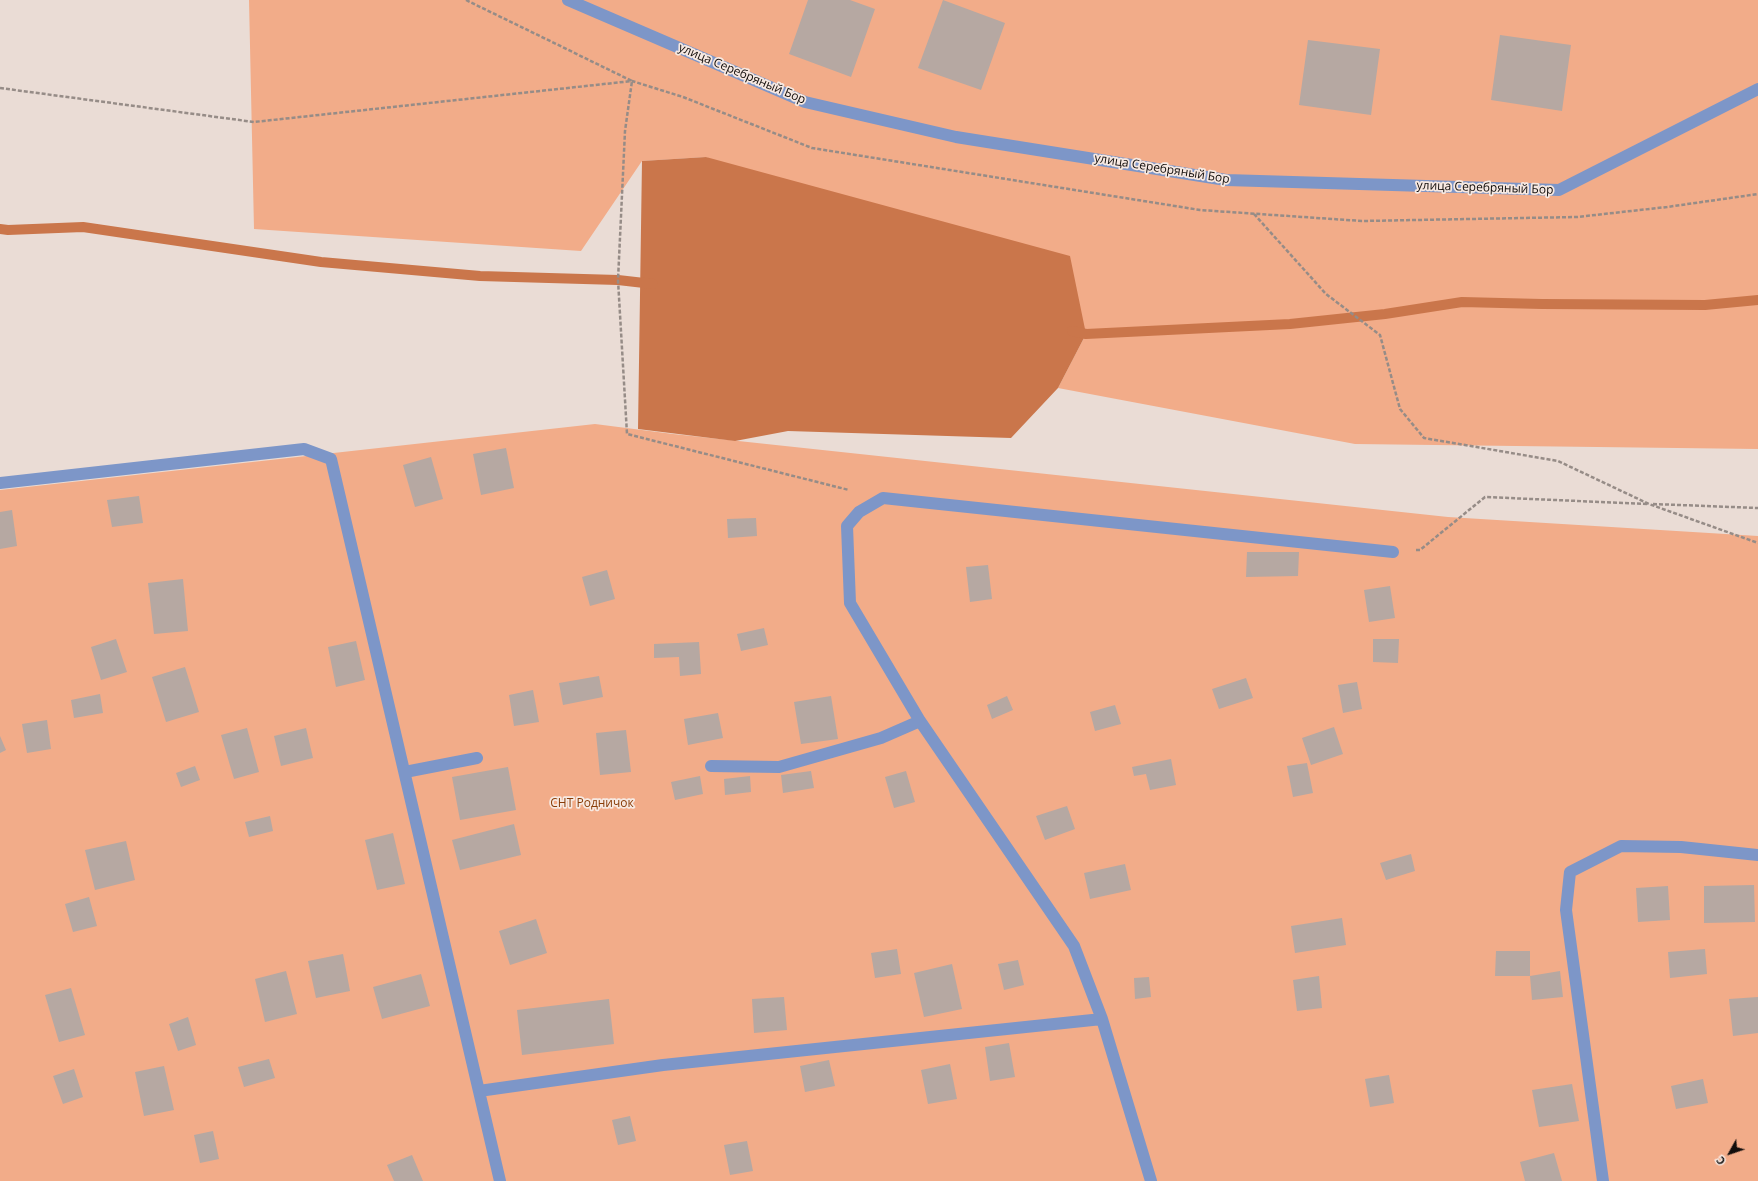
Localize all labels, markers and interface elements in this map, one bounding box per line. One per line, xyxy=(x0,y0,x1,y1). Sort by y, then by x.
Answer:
street label: улица Серебряный Бор xyxy=(676,41,808,107)
street label: улица Серебряный Бор xyxy=(1093,151,1231,187)
street label: улица Серебряный Бор xyxy=(1416,178,1554,198)
park label: СНТ Родничок xyxy=(550,797,634,811)
north arrow xyxy=(1710,1133,1750,1173)
text: С xyxy=(1712,1154,1728,1169)

